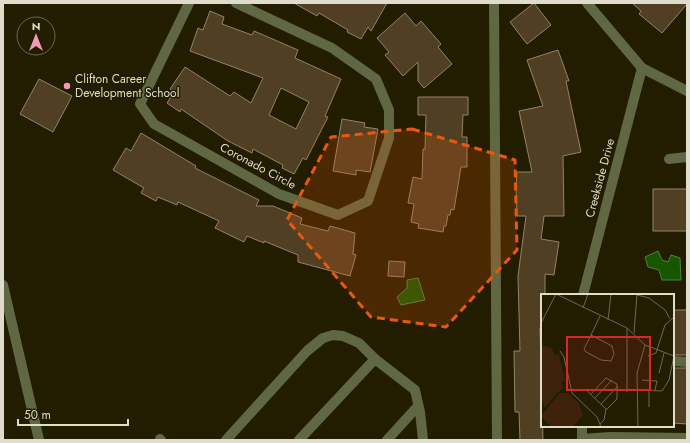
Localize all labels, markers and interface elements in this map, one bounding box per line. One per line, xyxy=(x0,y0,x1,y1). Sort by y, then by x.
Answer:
north arrow xyxy=(16,16,56,56)
text: N xyxy=(32,18,40,34)
place label: Clifton Career Development School xyxy=(75,70,179,102)
marker: Clifton Career Development School xyxy=(62,81,72,91)
street label: Creekside Drive xyxy=(581,137,619,219)
street label: Coronado Circle xyxy=(217,138,299,194)
inset map xyxy=(541,294,674,427)
scale bar xyxy=(18,401,128,427)
text: 50 m xyxy=(24,406,51,424)

